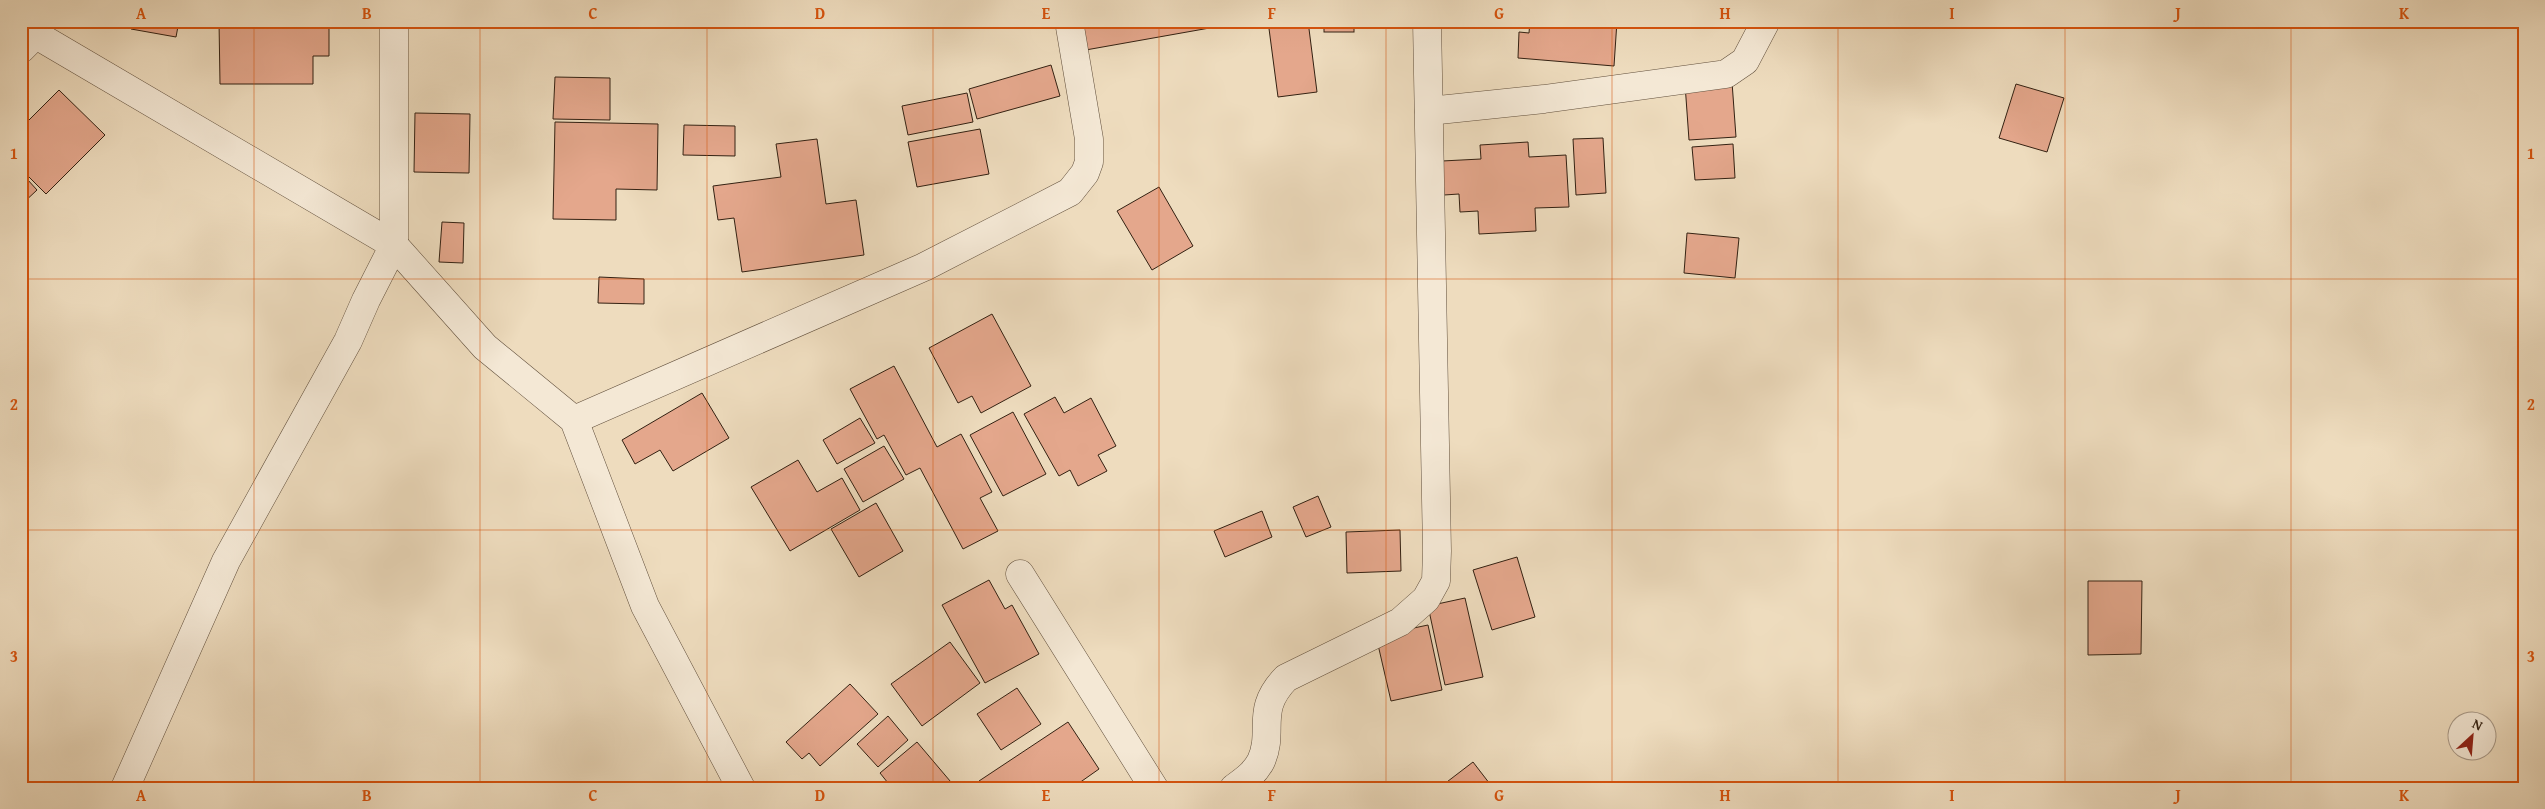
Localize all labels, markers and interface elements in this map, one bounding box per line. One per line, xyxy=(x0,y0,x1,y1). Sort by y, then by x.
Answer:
text: A xyxy=(136,1,147,25)
text: B xyxy=(362,1,372,25)
text: C xyxy=(588,1,598,25)
text: D xyxy=(815,1,825,25)
text: E xyxy=(1042,1,1051,25)
text: F xyxy=(1268,1,1276,25)
text: G xyxy=(1494,1,1504,25)
text: H xyxy=(1719,1,1731,25)
text: I xyxy=(1949,1,1955,25)
text: J xyxy=(2172,1,2181,25)
text: K xyxy=(2399,1,2410,25)
text: 1 xyxy=(10,141,18,165)
text: 1 xyxy=(2527,141,2535,165)
text: 2 xyxy=(10,392,18,416)
text: 2 xyxy=(2527,392,2535,416)
text: 3 xyxy=(10,644,18,668)
text: 3 xyxy=(2527,644,2535,668)
north arrow xyxy=(2448,712,2498,762)
text: N xyxy=(2469,713,2487,736)
text: A xyxy=(136,783,147,807)
text: B xyxy=(362,783,372,807)
text: C xyxy=(588,783,598,807)
text: D xyxy=(815,783,825,807)
text: E xyxy=(1042,783,1051,807)
text: F xyxy=(1268,783,1276,807)
text: G xyxy=(1494,783,1504,807)
text: H xyxy=(1719,783,1731,807)
text: I xyxy=(1949,783,1955,807)
text: J xyxy=(2172,783,2181,807)
text: K xyxy=(2399,783,2410,807)

